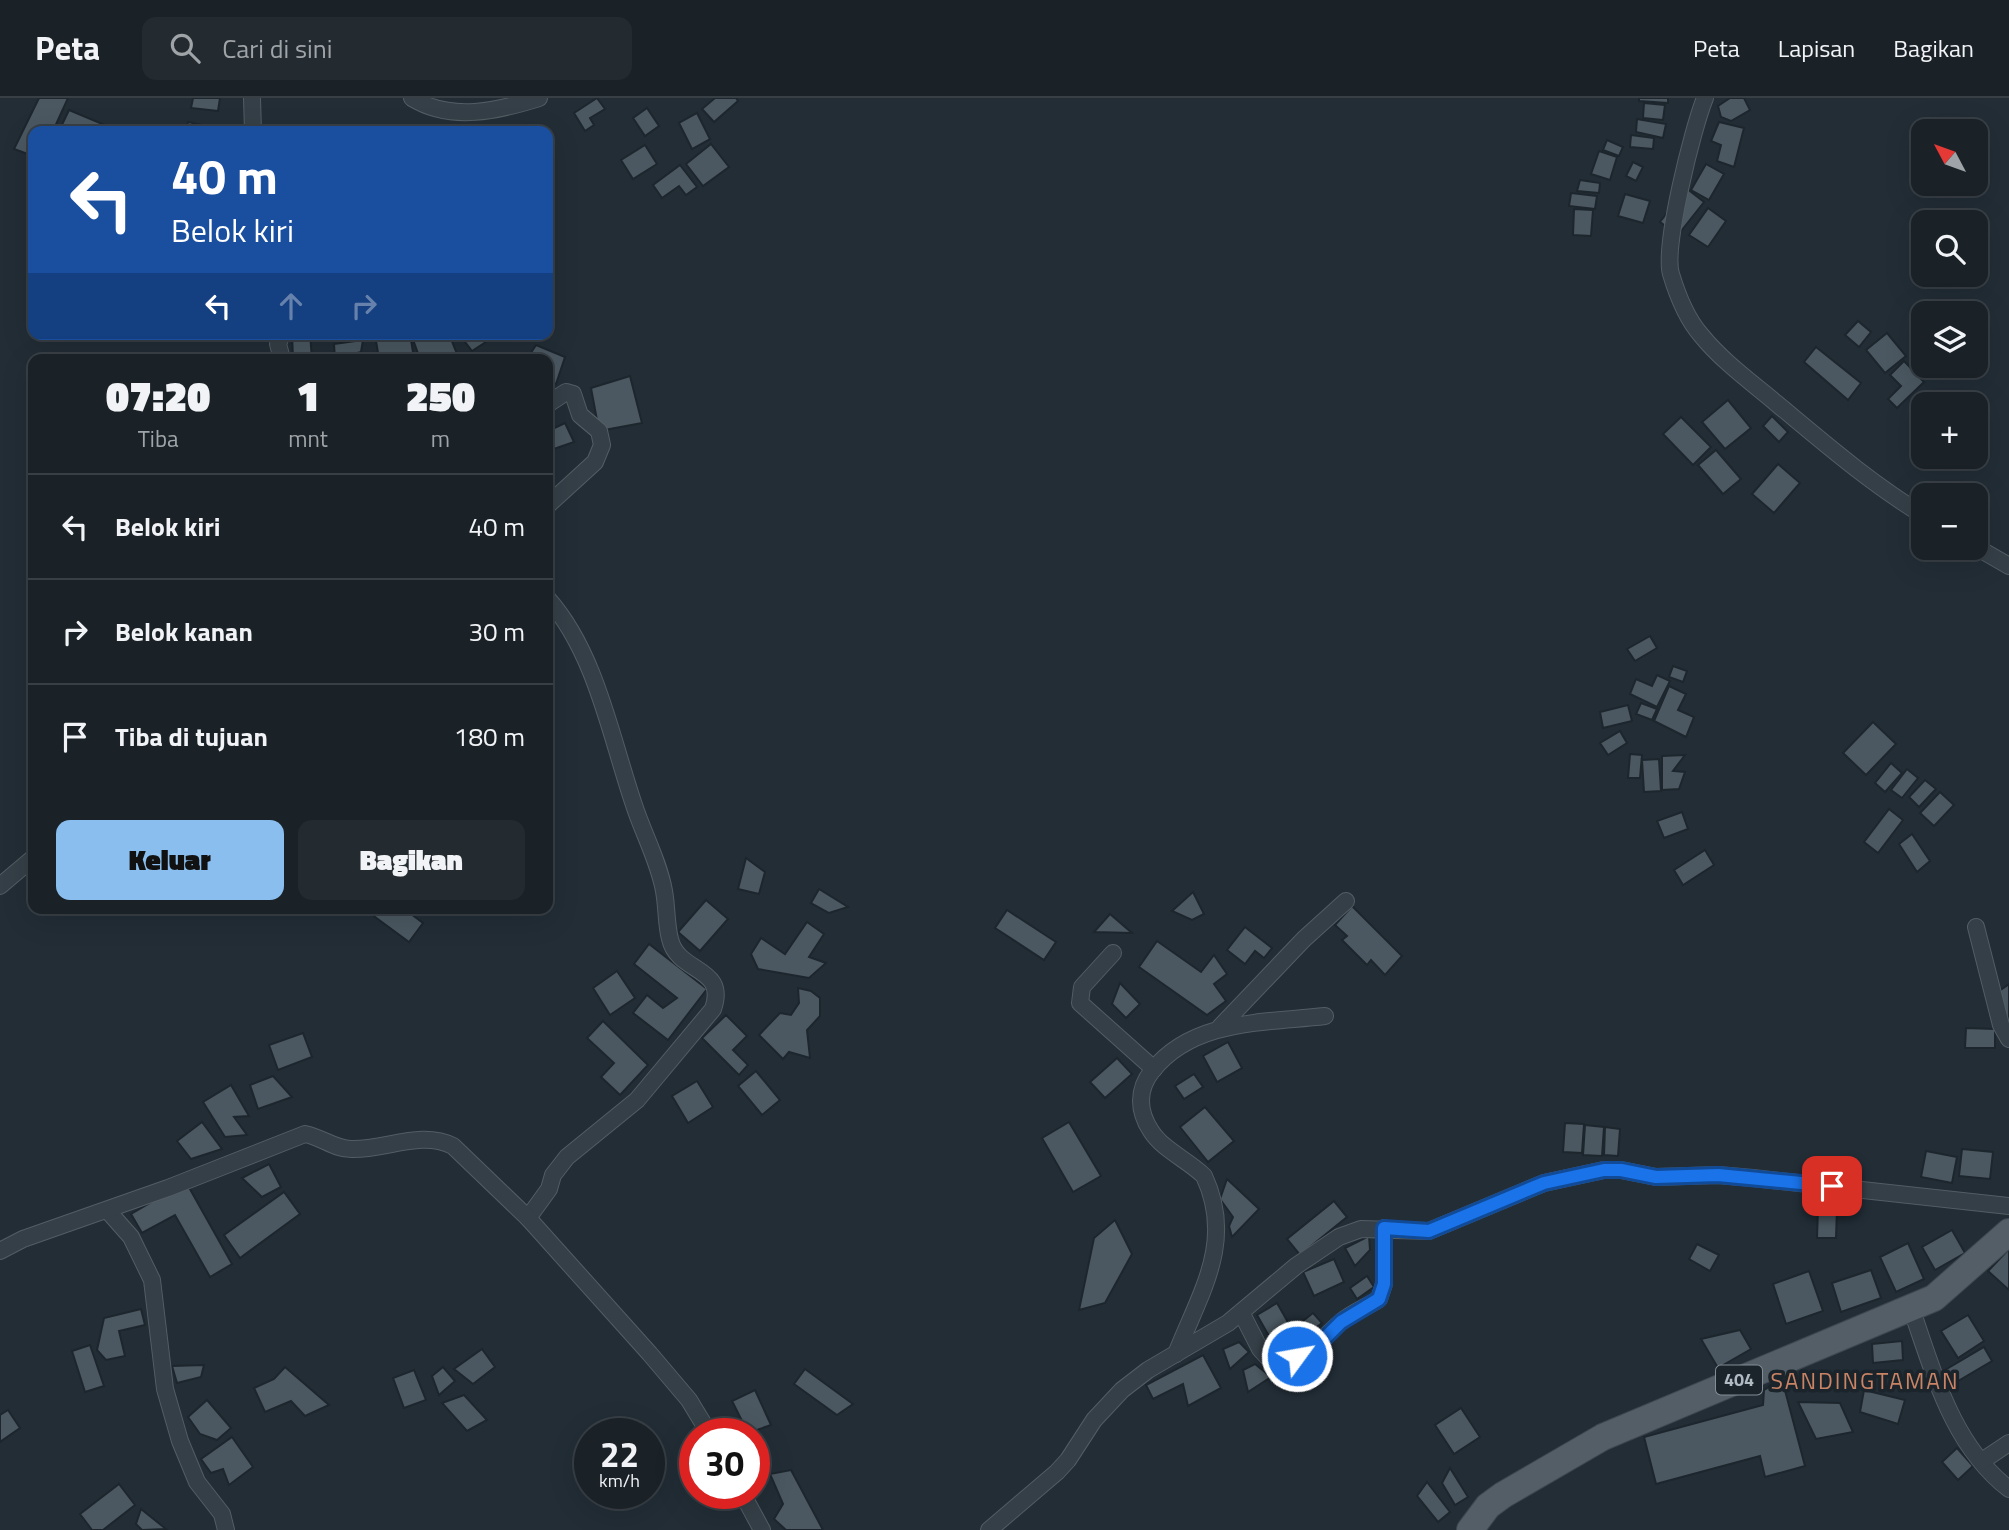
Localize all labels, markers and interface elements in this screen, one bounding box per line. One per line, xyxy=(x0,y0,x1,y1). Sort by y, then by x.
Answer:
search box xyxy=(142,17,632,80)
text: Peta xyxy=(35,23,100,73)
icon: search xyxy=(166,29,204,67)
text: Cari di sini xyxy=(222,29,332,68)
text: Peta xyxy=(1693,30,1740,66)
text: Lapisan xyxy=(1778,30,1855,66)
text: Bagikan xyxy=(1893,30,1974,66)
north arrow xyxy=(1911,119,1988,196)
map controls xyxy=(1911,119,1988,560)
text: 40 m xyxy=(171,138,278,213)
icon: left xyxy=(56,154,147,245)
text: Belok kiri xyxy=(171,206,294,254)
button: search xyxy=(1911,210,1988,287)
icon: left xyxy=(199,287,237,325)
icon: ahead xyxy=(272,287,310,325)
icon: right xyxy=(345,287,383,325)
button: layers xyxy=(1911,301,1988,378)
text: 07:20 xyxy=(106,363,210,427)
text: 1 xyxy=(297,363,320,427)
text: 250 xyxy=(406,363,475,427)
button: + xyxy=(1911,392,1988,469)
text: Tiba xyxy=(138,421,179,456)
text: mnt xyxy=(288,421,328,456)
text: m xyxy=(431,421,450,456)
button: − xyxy=(1911,483,1988,560)
text: Belok kiri xyxy=(115,507,221,546)
text: 40 m xyxy=(468,507,525,546)
icon: left xyxy=(56,508,94,546)
text: Belok kanan xyxy=(115,612,253,651)
text: 30 m xyxy=(468,612,525,651)
icon: right xyxy=(56,613,94,651)
text: Tiba di tujuan xyxy=(115,717,268,756)
text: 180 m xyxy=(454,717,525,756)
icon: arrive xyxy=(56,718,94,756)
button: Keluar xyxy=(56,820,284,900)
button: Bagikan xyxy=(298,820,525,900)
pin xyxy=(1802,1156,1862,1216)
icon: arrive xyxy=(1813,1167,1851,1205)
position arrow xyxy=(1260,1319,1334,1393)
district label: SANDINGTAMAN xyxy=(1770,1363,1960,1398)
road number: 404 xyxy=(1716,1366,1762,1394)
speed limit sign: 30 xyxy=(679,1418,770,1509)
text: 22 xyxy=(600,1427,639,1481)
text: km/h xyxy=(599,1467,640,1494)

